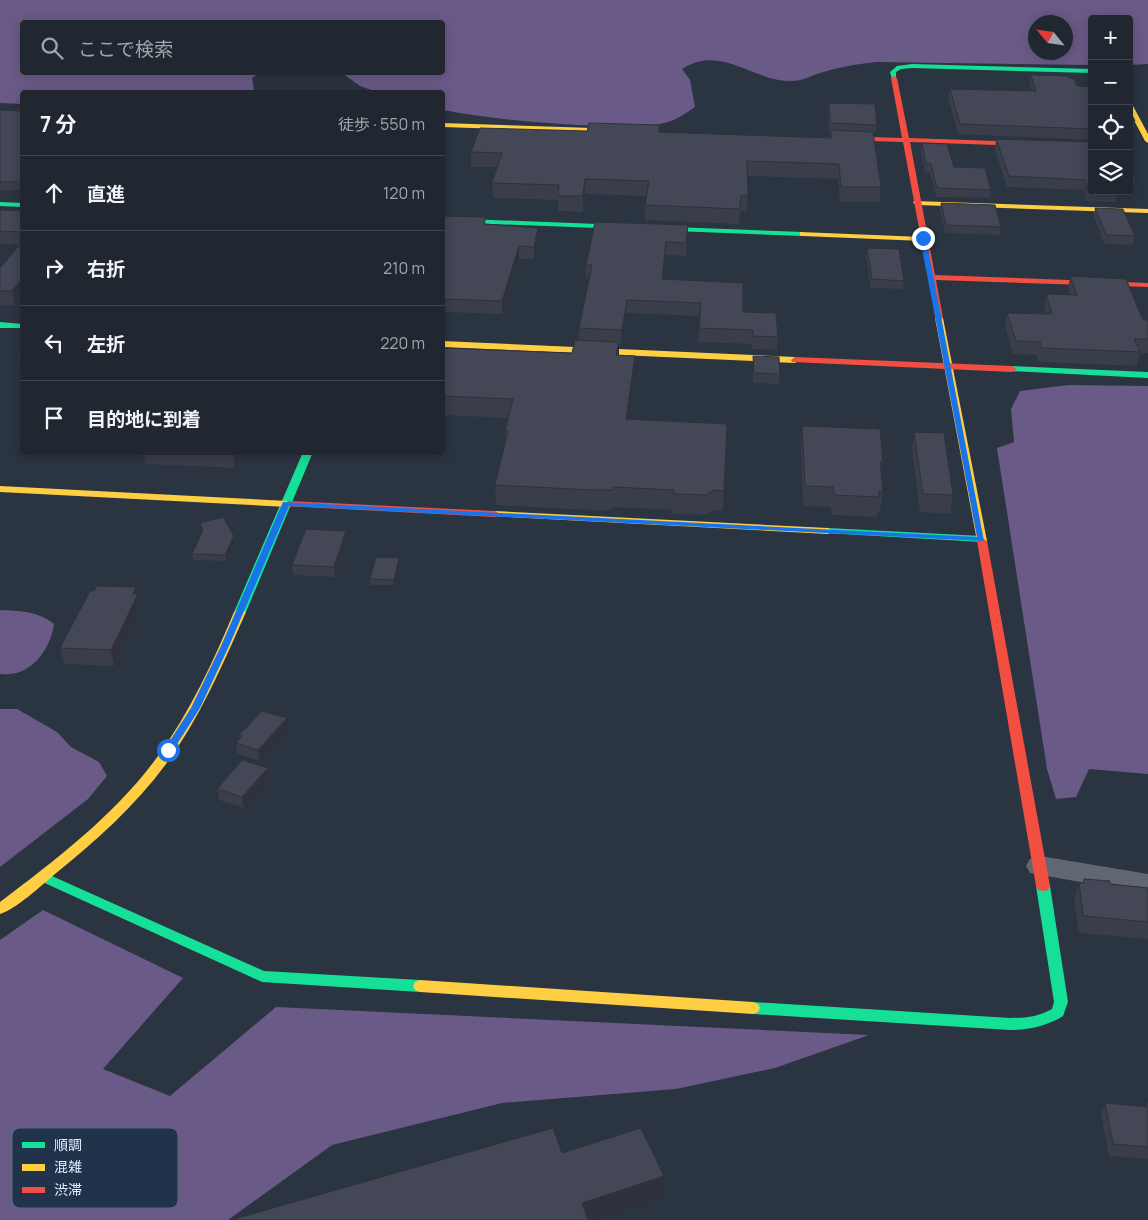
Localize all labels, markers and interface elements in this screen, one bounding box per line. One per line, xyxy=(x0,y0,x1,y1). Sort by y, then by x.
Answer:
north arrow xyxy=(1028,15,1073,60)
map controls xyxy=(1088,15,1133,195)
button: + xyxy=(1088,15,1133,60)
search box xyxy=(20,20,445,75)
icon: search xyxy=(38,34,66,62)
text: ここで検索 xyxy=(78,36,173,62)
button: − xyxy=(1088,60,1133,105)
button: locate xyxy=(1088,105,1133,150)
text: 7 分 xyxy=(40,110,76,138)
text: 徒歩 · 550 m xyxy=(338,113,425,135)
button: layers xyxy=(1088,150,1133,195)
icon: ahead xyxy=(40,179,68,207)
text: 直進 xyxy=(87,181,125,207)
text: 120 m xyxy=(383,182,425,204)
route end xyxy=(912,227,935,250)
icon: right xyxy=(40,254,68,282)
text: 右折 xyxy=(87,256,125,282)
text: 210 m xyxy=(383,257,425,279)
icon: left xyxy=(40,329,68,357)
text: 左折 xyxy=(87,331,125,357)
text: 220 m xyxy=(380,332,425,354)
icon: arrive xyxy=(40,404,68,432)
text: 目的地に到着 xyxy=(87,406,201,432)
route start xyxy=(157,739,180,762)
legend xyxy=(12,1128,178,1208)
text: 順調 xyxy=(54,1135,82,1154)
text: 混雑 xyxy=(54,1157,82,1176)
text: 渋滞 xyxy=(54,1180,82,1199)

